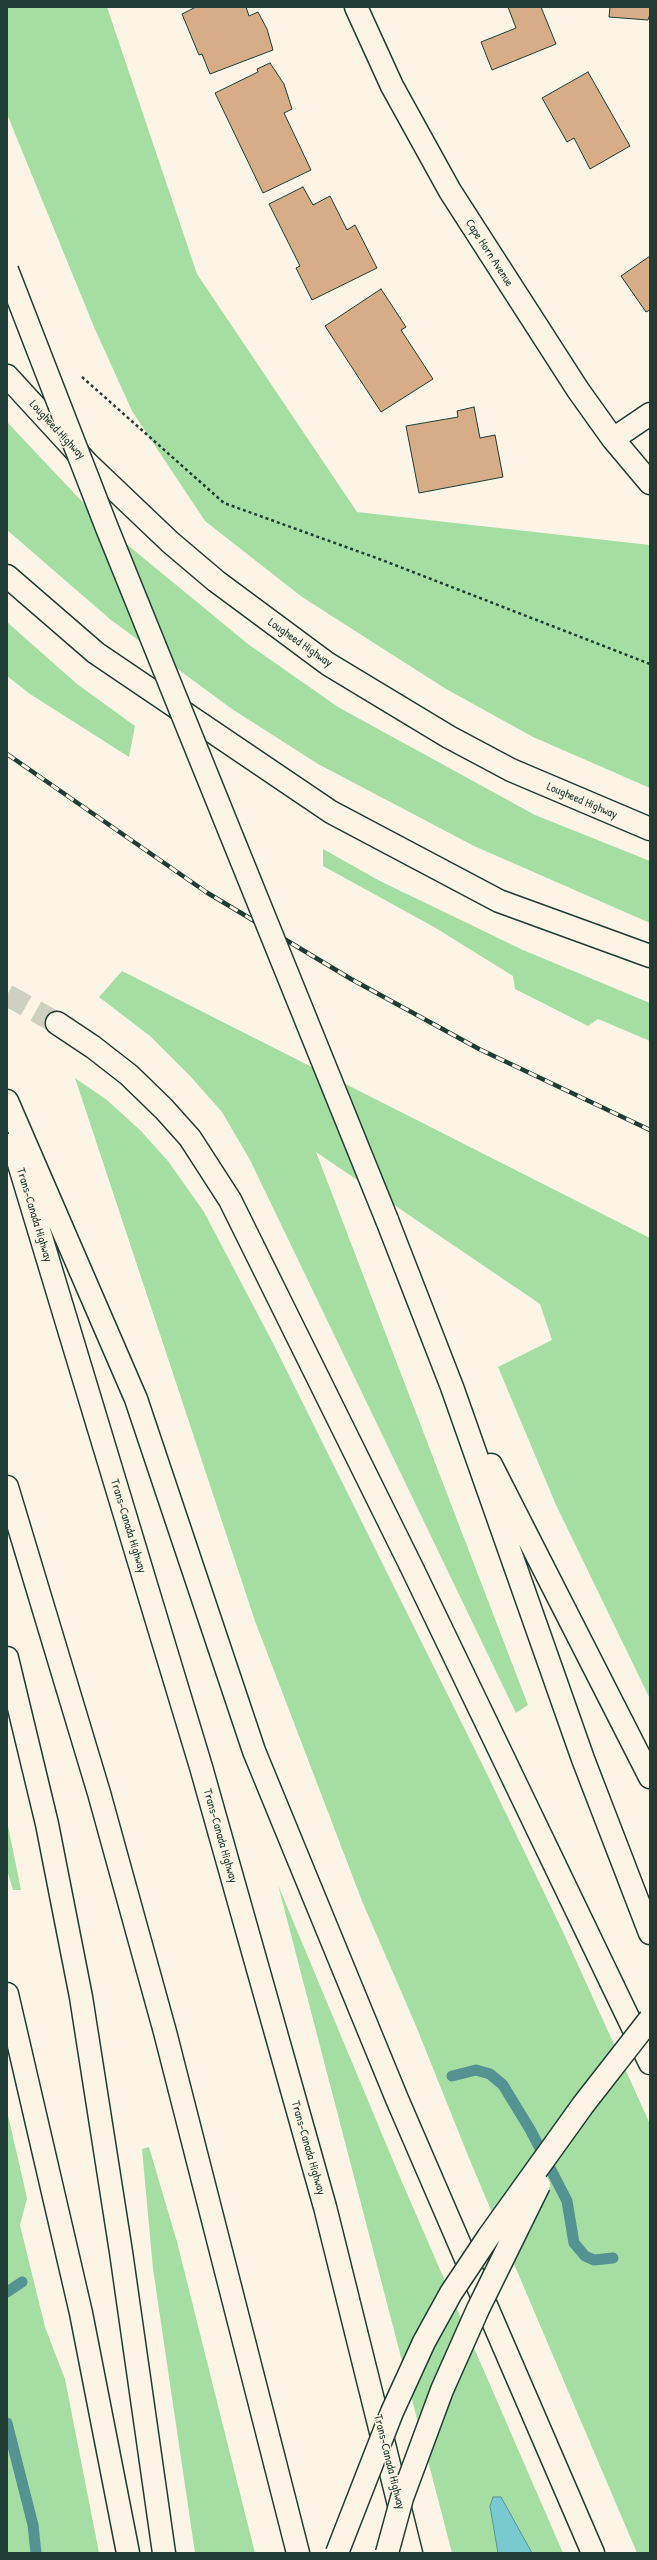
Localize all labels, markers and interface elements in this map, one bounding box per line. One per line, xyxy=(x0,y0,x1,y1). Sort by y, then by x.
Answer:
street label: Cape Horn Avenue xyxy=(462,217,516,289)
street label: Lougheed Highway xyxy=(26,397,88,463)
street label: Lougheed Highway xyxy=(265,615,335,671)
street label: Lougheed Highway xyxy=(544,780,620,822)
street label: Trans-Canada Highway xyxy=(13,1166,55,1264)
street label: Trans-Canada Highway xyxy=(107,1477,149,1575)
street label: Trans-Canada Highway xyxy=(200,1787,240,1885)
street label: Trans-Canada Highway xyxy=(288,2099,328,2197)
street label: Trans-Canada Highway xyxy=(370,2413,408,2511)

